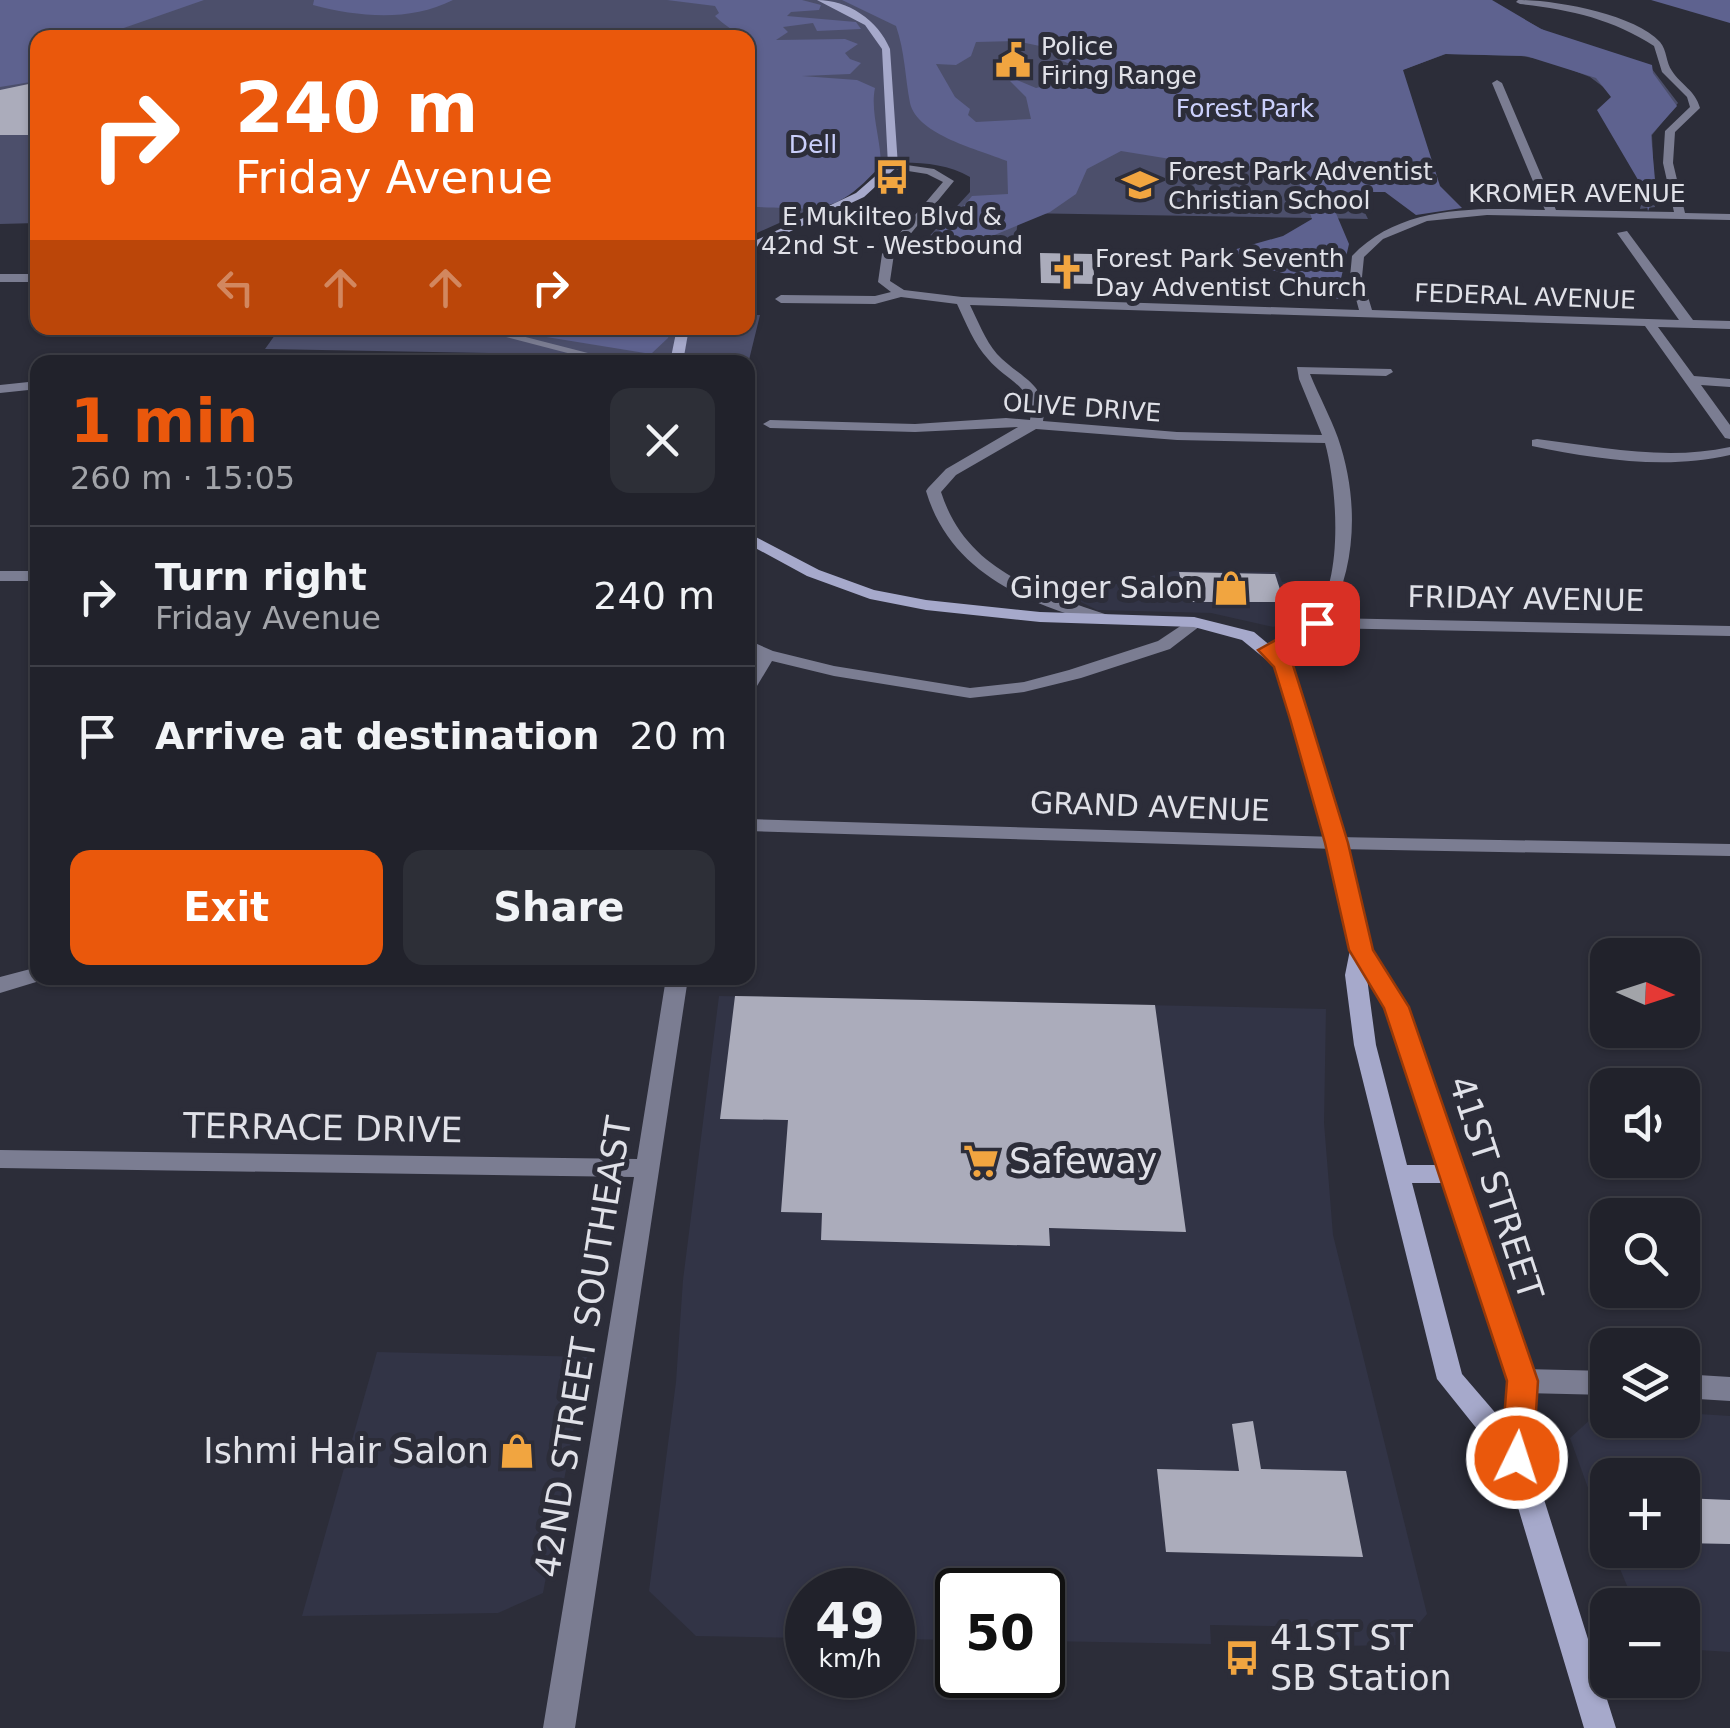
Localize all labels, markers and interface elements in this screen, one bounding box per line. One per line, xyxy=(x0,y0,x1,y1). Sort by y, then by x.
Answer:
place label: Police Firing Range xyxy=(1041,32,1197,90)
public building icon: Police Firing Range xyxy=(994,41,1032,79)
text: 240 m xyxy=(235,67,478,149)
icon: right xyxy=(70,70,200,200)
park label: Forest Park xyxy=(1176,94,1315,123)
park label: Dell xyxy=(789,130,837,159)
text: Friday Avenue xyxy=(235,151,553,204)
place label: Forest Park Adventist Christian School xyxy=(1168,157,1433,215)
bus stop icon: E Mukilteo Blvd & 42nd St - Westbound xyxy=(873,158,911,196)
school or university icon: Forest Park Adventist Christian School xyxy=(1121,166,1159,204)
street label: KROMER AVENUE xyxy=(1468,179,1686,208)
place label: E Mukilteo Blvd & 42nd St - Westbound xyxy=(761,202,1023,260)
place label: Forest Park Seventh Day Adventist Church xyxy=(1095,244,1367,302)
church icon: Forest Park Seventh Day Adventist Church xyxy=(1048,253,1086,291)
icon: left xyxy=(208,260,263,315)
icon: ahead xyxy=(313,260,368,315)
icon: ahead xyxy=(418,260,473,315)
icon: right xyxy=(523,260,578,315)
street label: FEDERAL AVENUE xyxy=(1414,278,1636,315)
text: 1 min xyxy=(70,386,258,456)
street label: OLIVE DRIVE xyxy=(1002,387,1162,427)
button: close xyxy=(610,388,715,493)
text: 260 m · 15:05 xyxy=(70,459,295,497)
text: Turn right xyxy=(155,555,367,599)
icon: right xyxy=(70,569,125,624)
shop icon: Ginger Salon xyxy=(1212,569,1250,607)
place label: Ginger Salon xyxy=(1010,570,1203,605)
text: 240 m xyxy=(593,574,715,618)
street label: FRIDAY AVENUE xyxy=(1407,579,1645,618)
pin xyxy=(1275,581,1360,666)
icon: arrive xyxy=(1290,596,1345,651)
text: Friday Avenue xyxy=(155,599,381,637)
icon: arrive xyxy=(70,709,125,764)
text: Arrive at destination xyxy=(155,714,600,758)
text: 20 m xyxy=(630,714,727,758)
street label: GRAND AVENUE xyxy=(1030,785,1271,828)
button: Exit xyxy=(70,850,383,965)
button: Share xyxy=(403,850,715,965)
north arrow xyxy=(1590,938,1700,1048)
map controls xyxy=(1590,938,1700,1698)
button: sound xyxy=(1590,1068,1700,1178)
street label: 41ST STREET xyxy=(1441,1071,1551,1305)
street label: TERRACE DRIVE xyxy=(182,1106,463,1150)
street label: 42ND STREET SOUTHEAST xyxy=(527,1113,639,1580)
place label: Safeway xyxy=(1009,1141,1157,1181)
supermarket icon: Safeway xyxy=(962,1142,1000,1180)
button: search xyxy=(1590,1198,1700,1308)
button: layers xyxy=(1590,1328,1700,1438)
position arrow xyxy=(1465,1406,1569,1510)
place label: Ishmi Hair Salon xyxy=(203,1431,489,1471)
shop icon: Ishmi Hair Salon xyxy=(498,1432,536,1470)
button: + xyxy=(1590,1458,1700,1568)
speed limit sign: 50 xyxy=(935,1568,1065,1698)
button: − xyxy=(1590,1588,1700,1698)
text: 49 xyxy=(815,1592,885,1650)
place label: 41ST ST SB Station xyxy=(1270,1618,1452,1698)
bus stop icon: 41ST ST SB Station xyxy=(1223,1639,1261,1677)
text: km/h xyxy=(818,1644,882,1673)

